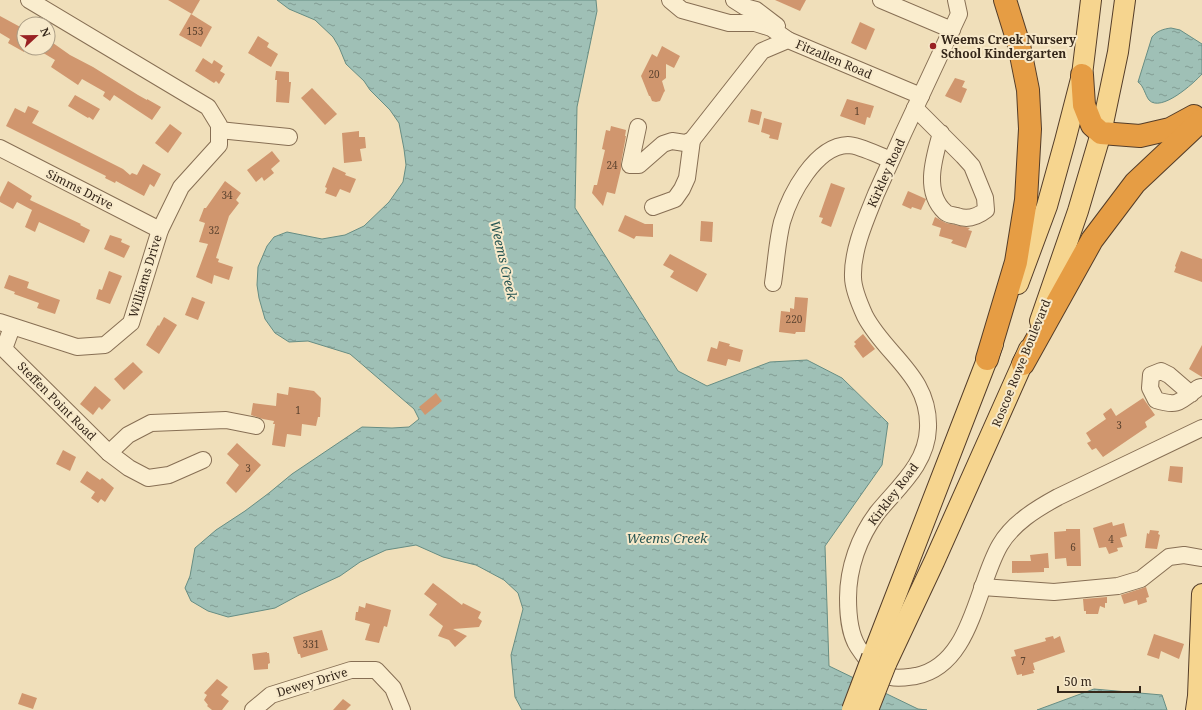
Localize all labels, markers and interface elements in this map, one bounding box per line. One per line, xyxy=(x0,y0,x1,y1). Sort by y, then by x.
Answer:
north arrow xyxy=(16,16,56,56)
house number: 153 xyxy=(187,24,204,38)
text: N xyxy=(37,25,54,39)
place label: Weems Creek Nursery School Kindergarten xyxy=(941,31,1076,62)
street label: Fitzallen Road xyxy=(793,35,875,83)
marker: Weems Creek Nursery School Kindergarten xyxy=(928,41,938,51)
house number: 20 xyxy=(648,67,660,81)
house number: 1 xyxy=(854,104,860,118)
street label: Kirkley Road xyxy=(863,135,909,210)
house number: 24 xyxy=(606,158,618,172)
street label: Simms Drive xyxy=(44,165,116,213)
house number: 34 xyxy=(221,188,233,202)
water label: Weems Creek xyxy=(486,219,522,302)
house number: 32 xyxy=(208,223,220,237)
street label: Williams Drive xyxy=(124,232,166,320)
street label: Roscoe Rowe Boulevard xyxy=(988,296,1055,429)
house number: 220 xyxy=(786,312,803,326)
street label: Steffen Point Road xyxy=(14,358,101,445)
house number: 1 xyxy=(295,403,301,417)
house number: 3 xyxy=(1116,418,1122,432)
street label: Kirkley Road xyxy=(864,459,922,529)
house number: 3 xyxy=(245,461,251,475)
water label: Weems Creek xyxy=(627,529,708,547)
house number: 4 xyxy=(1108,532,1114,546)
house number: 6 xyxy=(1070,540,1076,554)
house number: 331 xyxy=(303,637,319,651)
house number: 7 xyxy=(1020,654,1026,668)
street label: Dewey Drive xyxy=(274,663,350,701)
scale bar xyxy=(1058,668,1140,694)
text: 50 m xyxy=(1064,673,1092,690)

